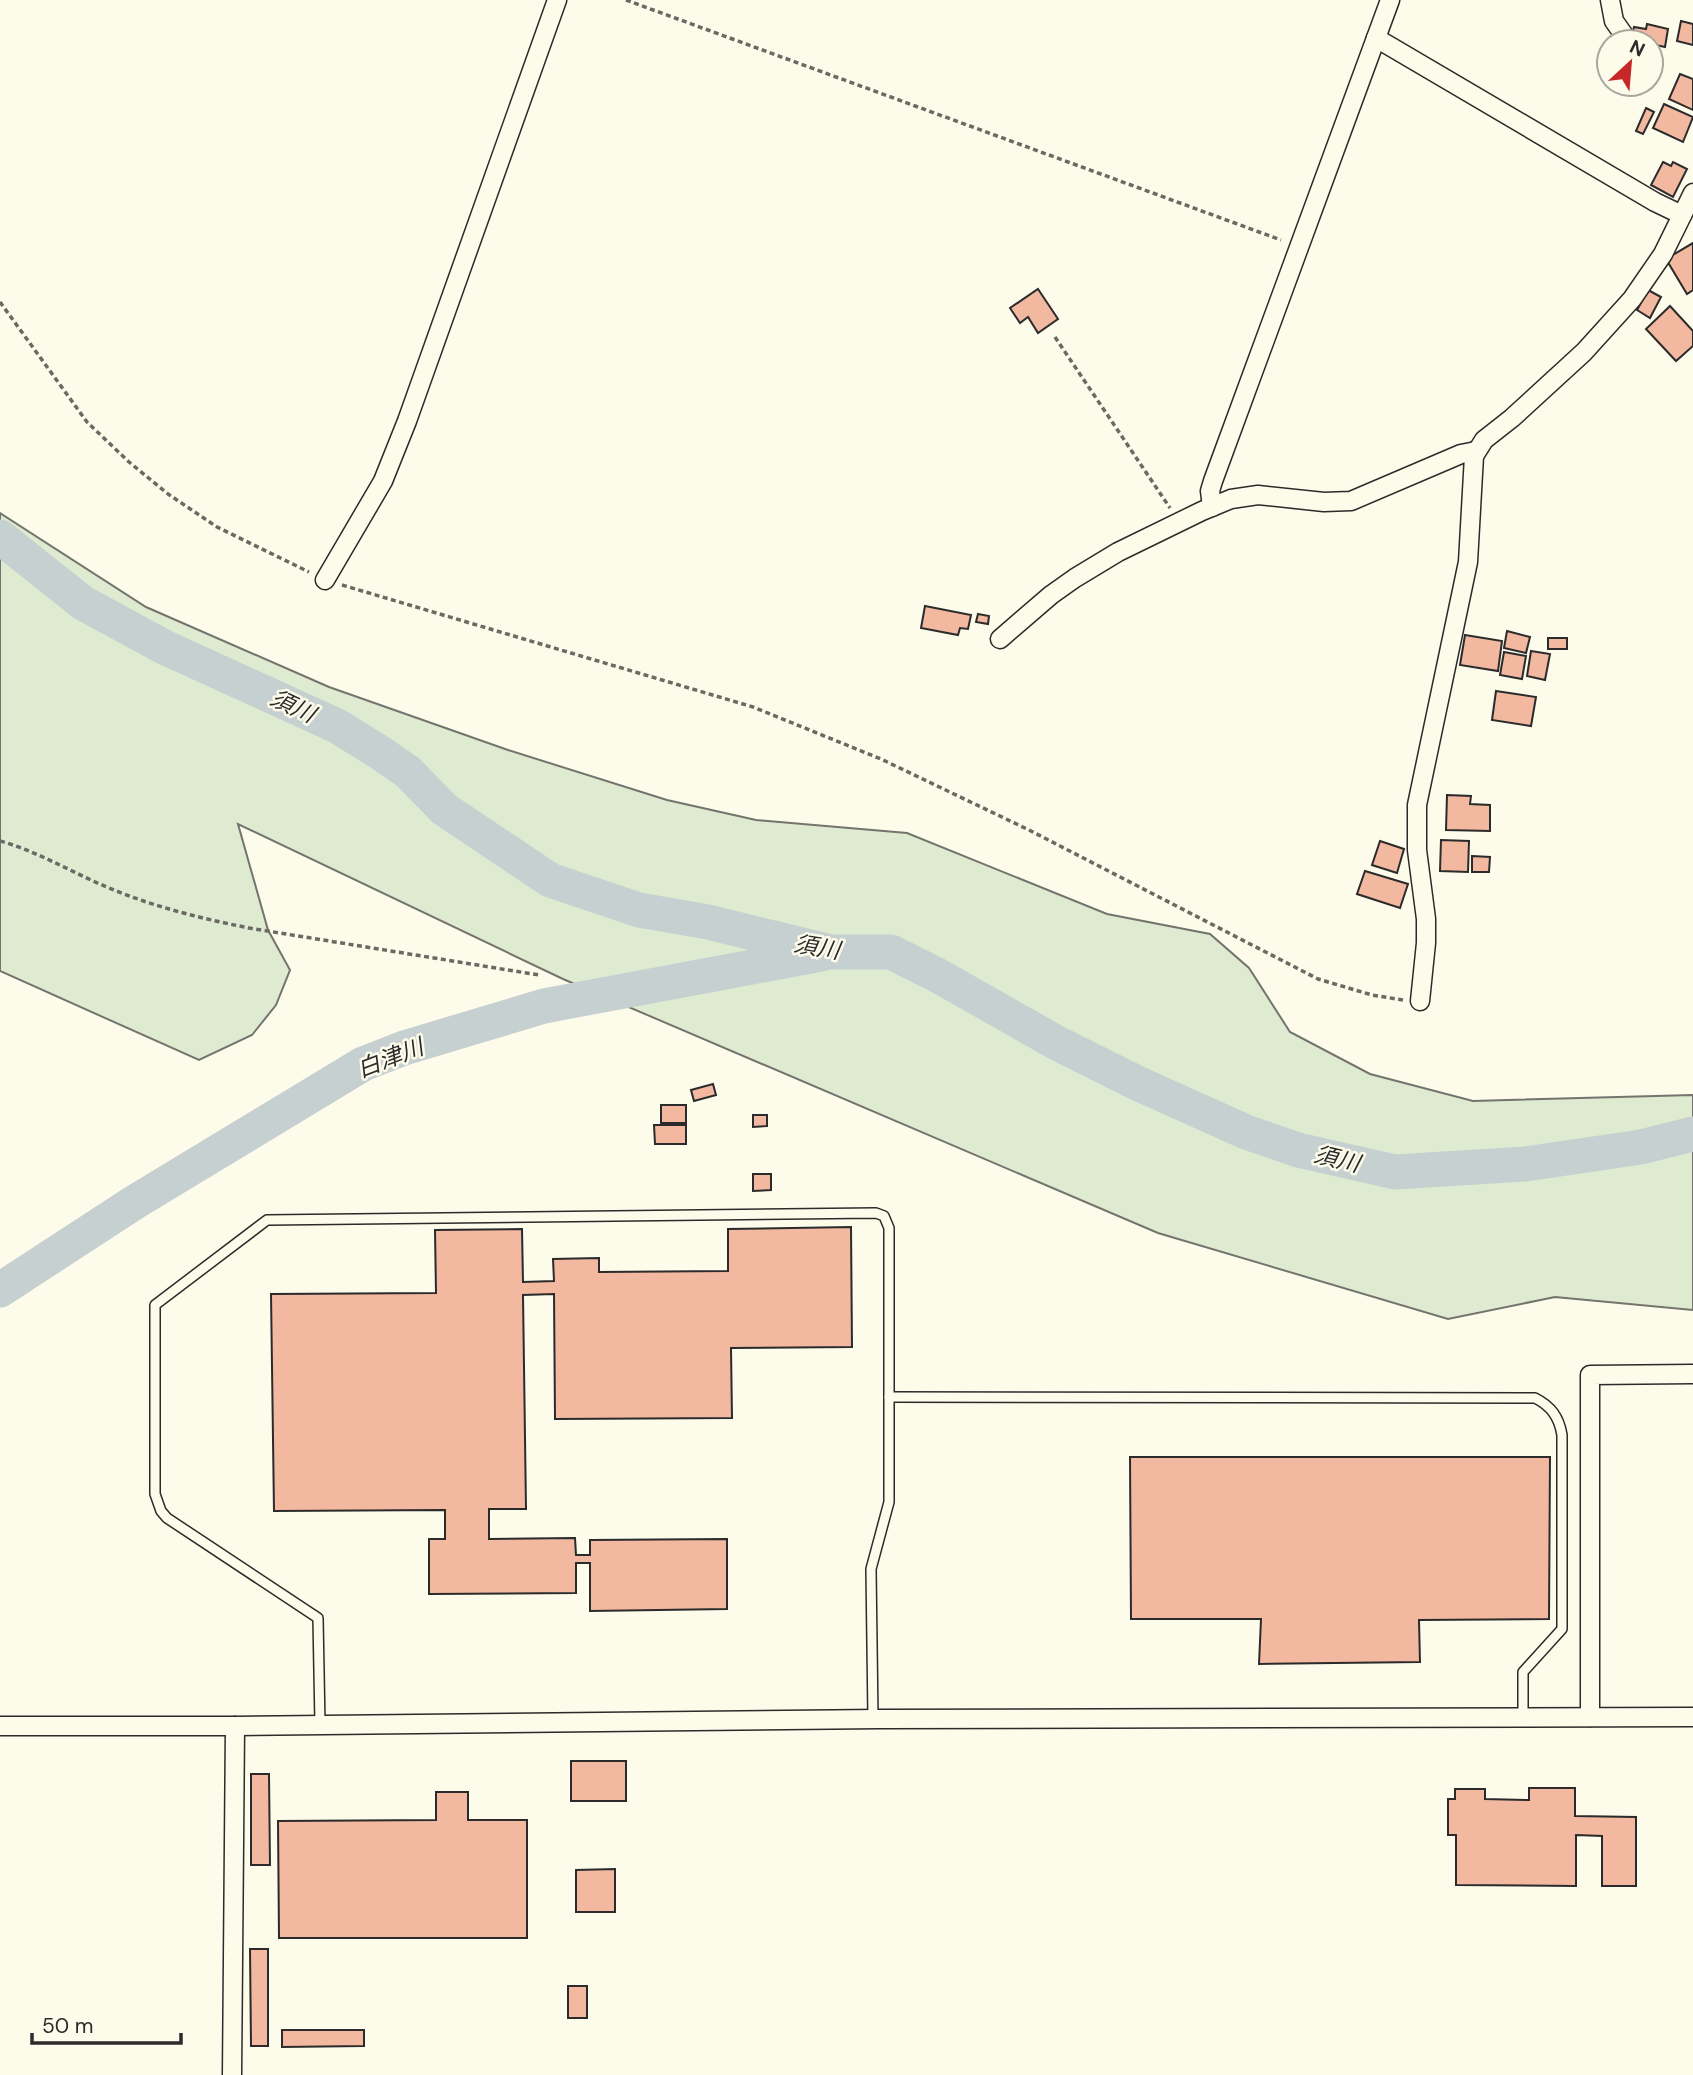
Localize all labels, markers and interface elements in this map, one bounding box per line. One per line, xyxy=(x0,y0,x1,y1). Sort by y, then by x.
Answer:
north arrow xyxy=(1595,28,1665,98)
text: N xyxy=(1626,34,1649,62)
water label: 須川 xyxy=(266,683,323,731)
water label: 須川 xyxy=(792,929,845,966)
water label: 白津川 xyxy=(352,1031,430,1084)
water label: 須川 xyxy=(1311,1139,1366,1179)
scale bar xyxy=(32,2002,180,2046)
text: 50 m xyxy=(42,2012,93,2040)

